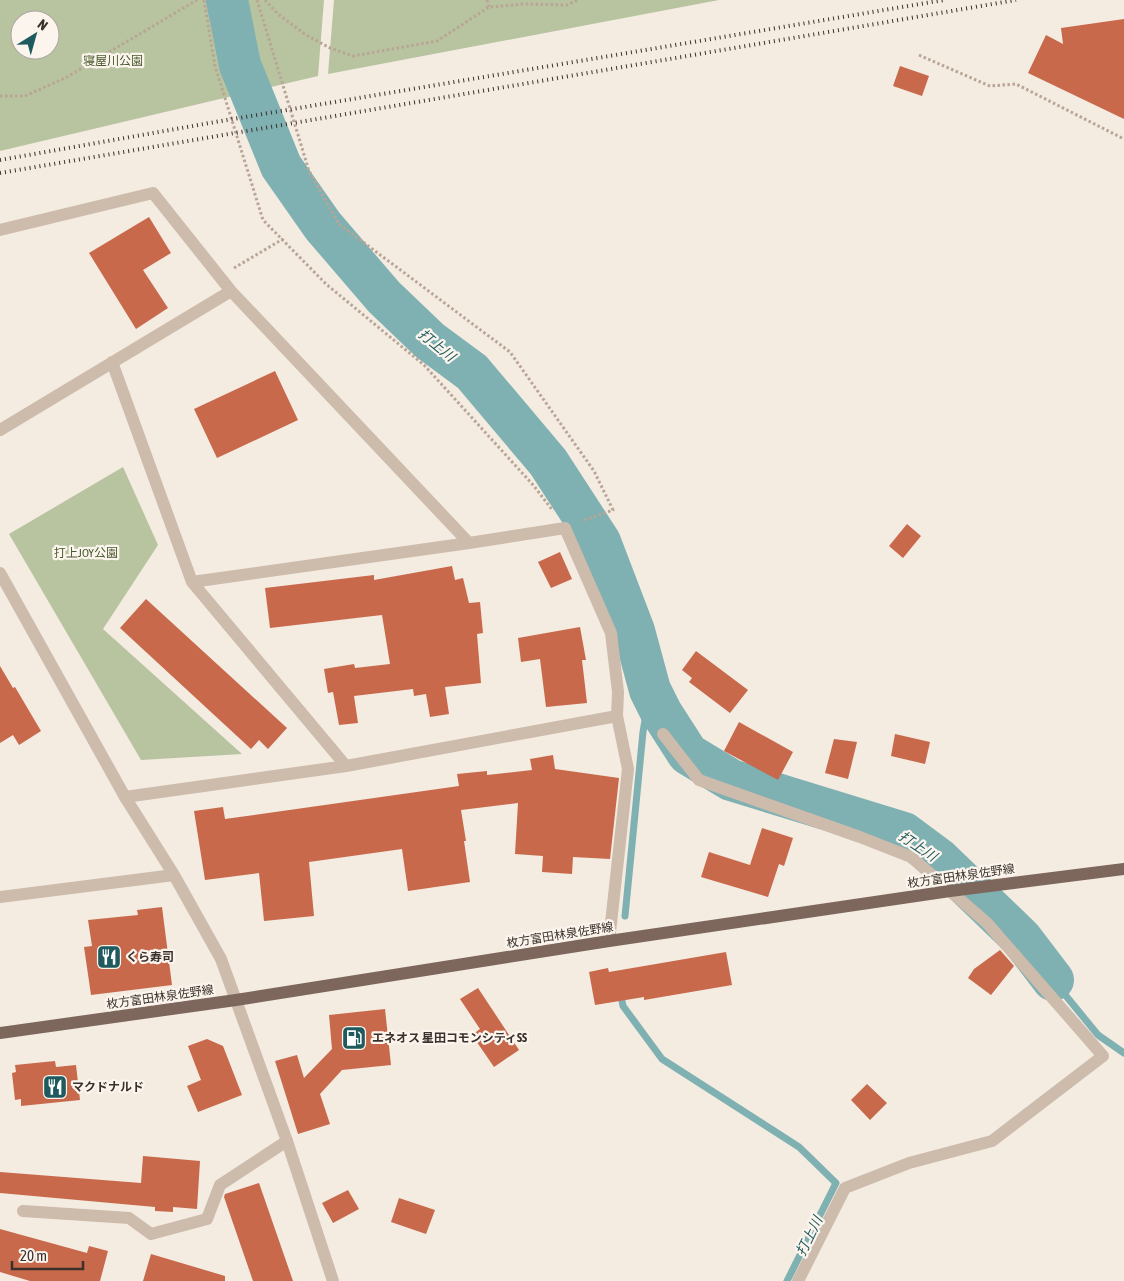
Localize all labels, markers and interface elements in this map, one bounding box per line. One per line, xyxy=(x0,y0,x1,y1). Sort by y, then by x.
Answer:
north arrow xyxy=(10,10,60,60)
text: N xyxy=(35,16,51,33)
park label: 寝屋川公園 xyxy=(83,54,143,68)
water label: 打上川 xyxy=(416,326,460,366)
park label: 打上JOY公園 xyxy=(54,546,118,560)
water label: 打上川 xyxy=(896,828,942,865)
street label: 枚方富田林泉佐野線 xyxy=(907,862,1015,890)
street label: 枚方富田林泉佐野線 xyxy=(506,920,614,950)
restaurant icon: くら寿司 xyxy=(96,944,122,970)
place label: くら寿司 xyxy=(126,950,174,964)
street label: 枚方富田林泉佐野線 xyxy=(106,983,214,1011)
fuel station icon: エネオス 星田コモンシティSS xyxy=(341,1025,367,1051)
place label: エネオス 星田コモンシティSS xyxy=(372,1031,527,1045)
restaurant icon: マクドナルド xyxy=(42,1074,68,1100)
place label: マクドナルド xyxy=(72,1080,144,1094)
water label: 打上川 xyxy=(793,1212,826,1258)
scale bar xyxy=(12,1238,84,1270)
text: 20 m xyxy=(20,1247,47,1264)

